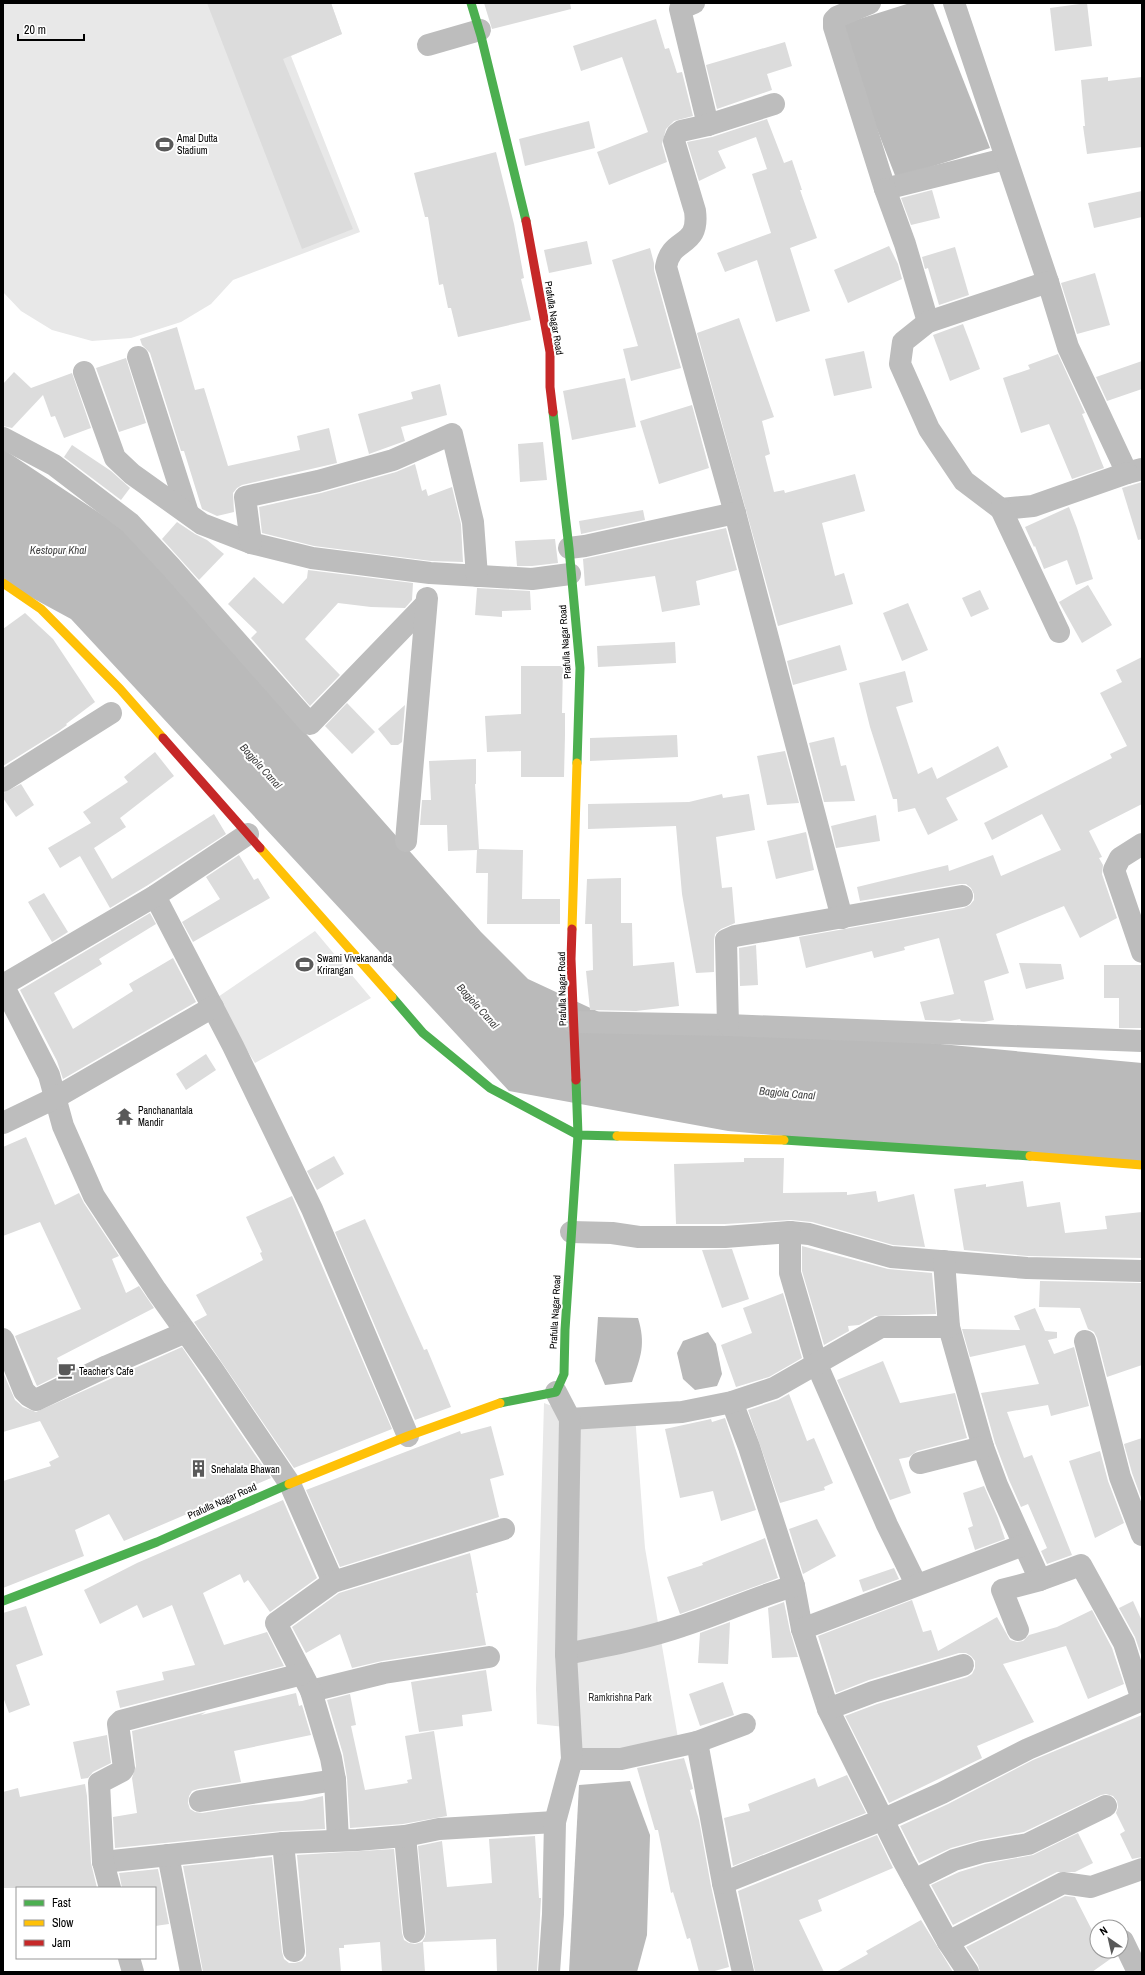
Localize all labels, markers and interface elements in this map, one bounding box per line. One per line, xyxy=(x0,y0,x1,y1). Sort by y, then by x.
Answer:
scale bar xyxy=(18,16,84,42)
text: 20 m xyxy=(24,22,46,38)
place label: Amal Dutta Stadium xyxy=(176,132,218,157)
sports icon: Amal Dutta Stadium xyxy=(154,134,174,154)
street label: Prafulla Nagar Road xyxy=(542,280,566,356)
water label: Kestopur Khal xyxy=(30,543,87,557)
street label: Prafulla Nagar Road xyxy=(556,604,574,680)
water label: Bagjola Canal xyxy=(237,740,286,792)
place label: Swami Vivekananda Krirangan xyxy=(317,952,393,977)
street label: Prafulla Nagar Road xyxy=(555,952,569,1026)
sports icon: Swami Vivekananda Krirangan xyxy=(294,954,314,974)
water label: Bagjola Canal xyxy=(454,980,503,1032)
water label: Bagjola Canal xyxy=(758,1084,817,1103)
place label: Panchanantala Mandir xyxy=(138,1104,193,1129)
temple icon: Panchanantala Mandir xyxy=(115,1106,135,1126)
street label: Prafulla Nagar Road xyxy=(547,1275,563,1349)
cafe icon: Teacher's Cafe xyxy=(56,1361,76,1381)
place label: Teacher's Cafe xyxy=(79,1365,134,1378)
building icon: Snehalata Bhawan xyxy=(188,1459,208,1479)
place label: Snehalata Bhawan xyxy=(211,1463,280,1476)
street label: Prafulla Nagar Road xyxy=(185,1480,259,1522)
park label: Ramkrishna Park xyxy=(588,1691,653,1704)
legend xyxy=(16,1887,156,1959)
text: Fast xyxy=(52,1895,71,1911)
text: Slow xyxy=(52,1915,74,1931)
north arrow xyxy=(1089,1919,1129,1959)
text: N xyxy=(1097,1923,1110,1938)
text: Jam xyxy=(52,1935,71,1951)

